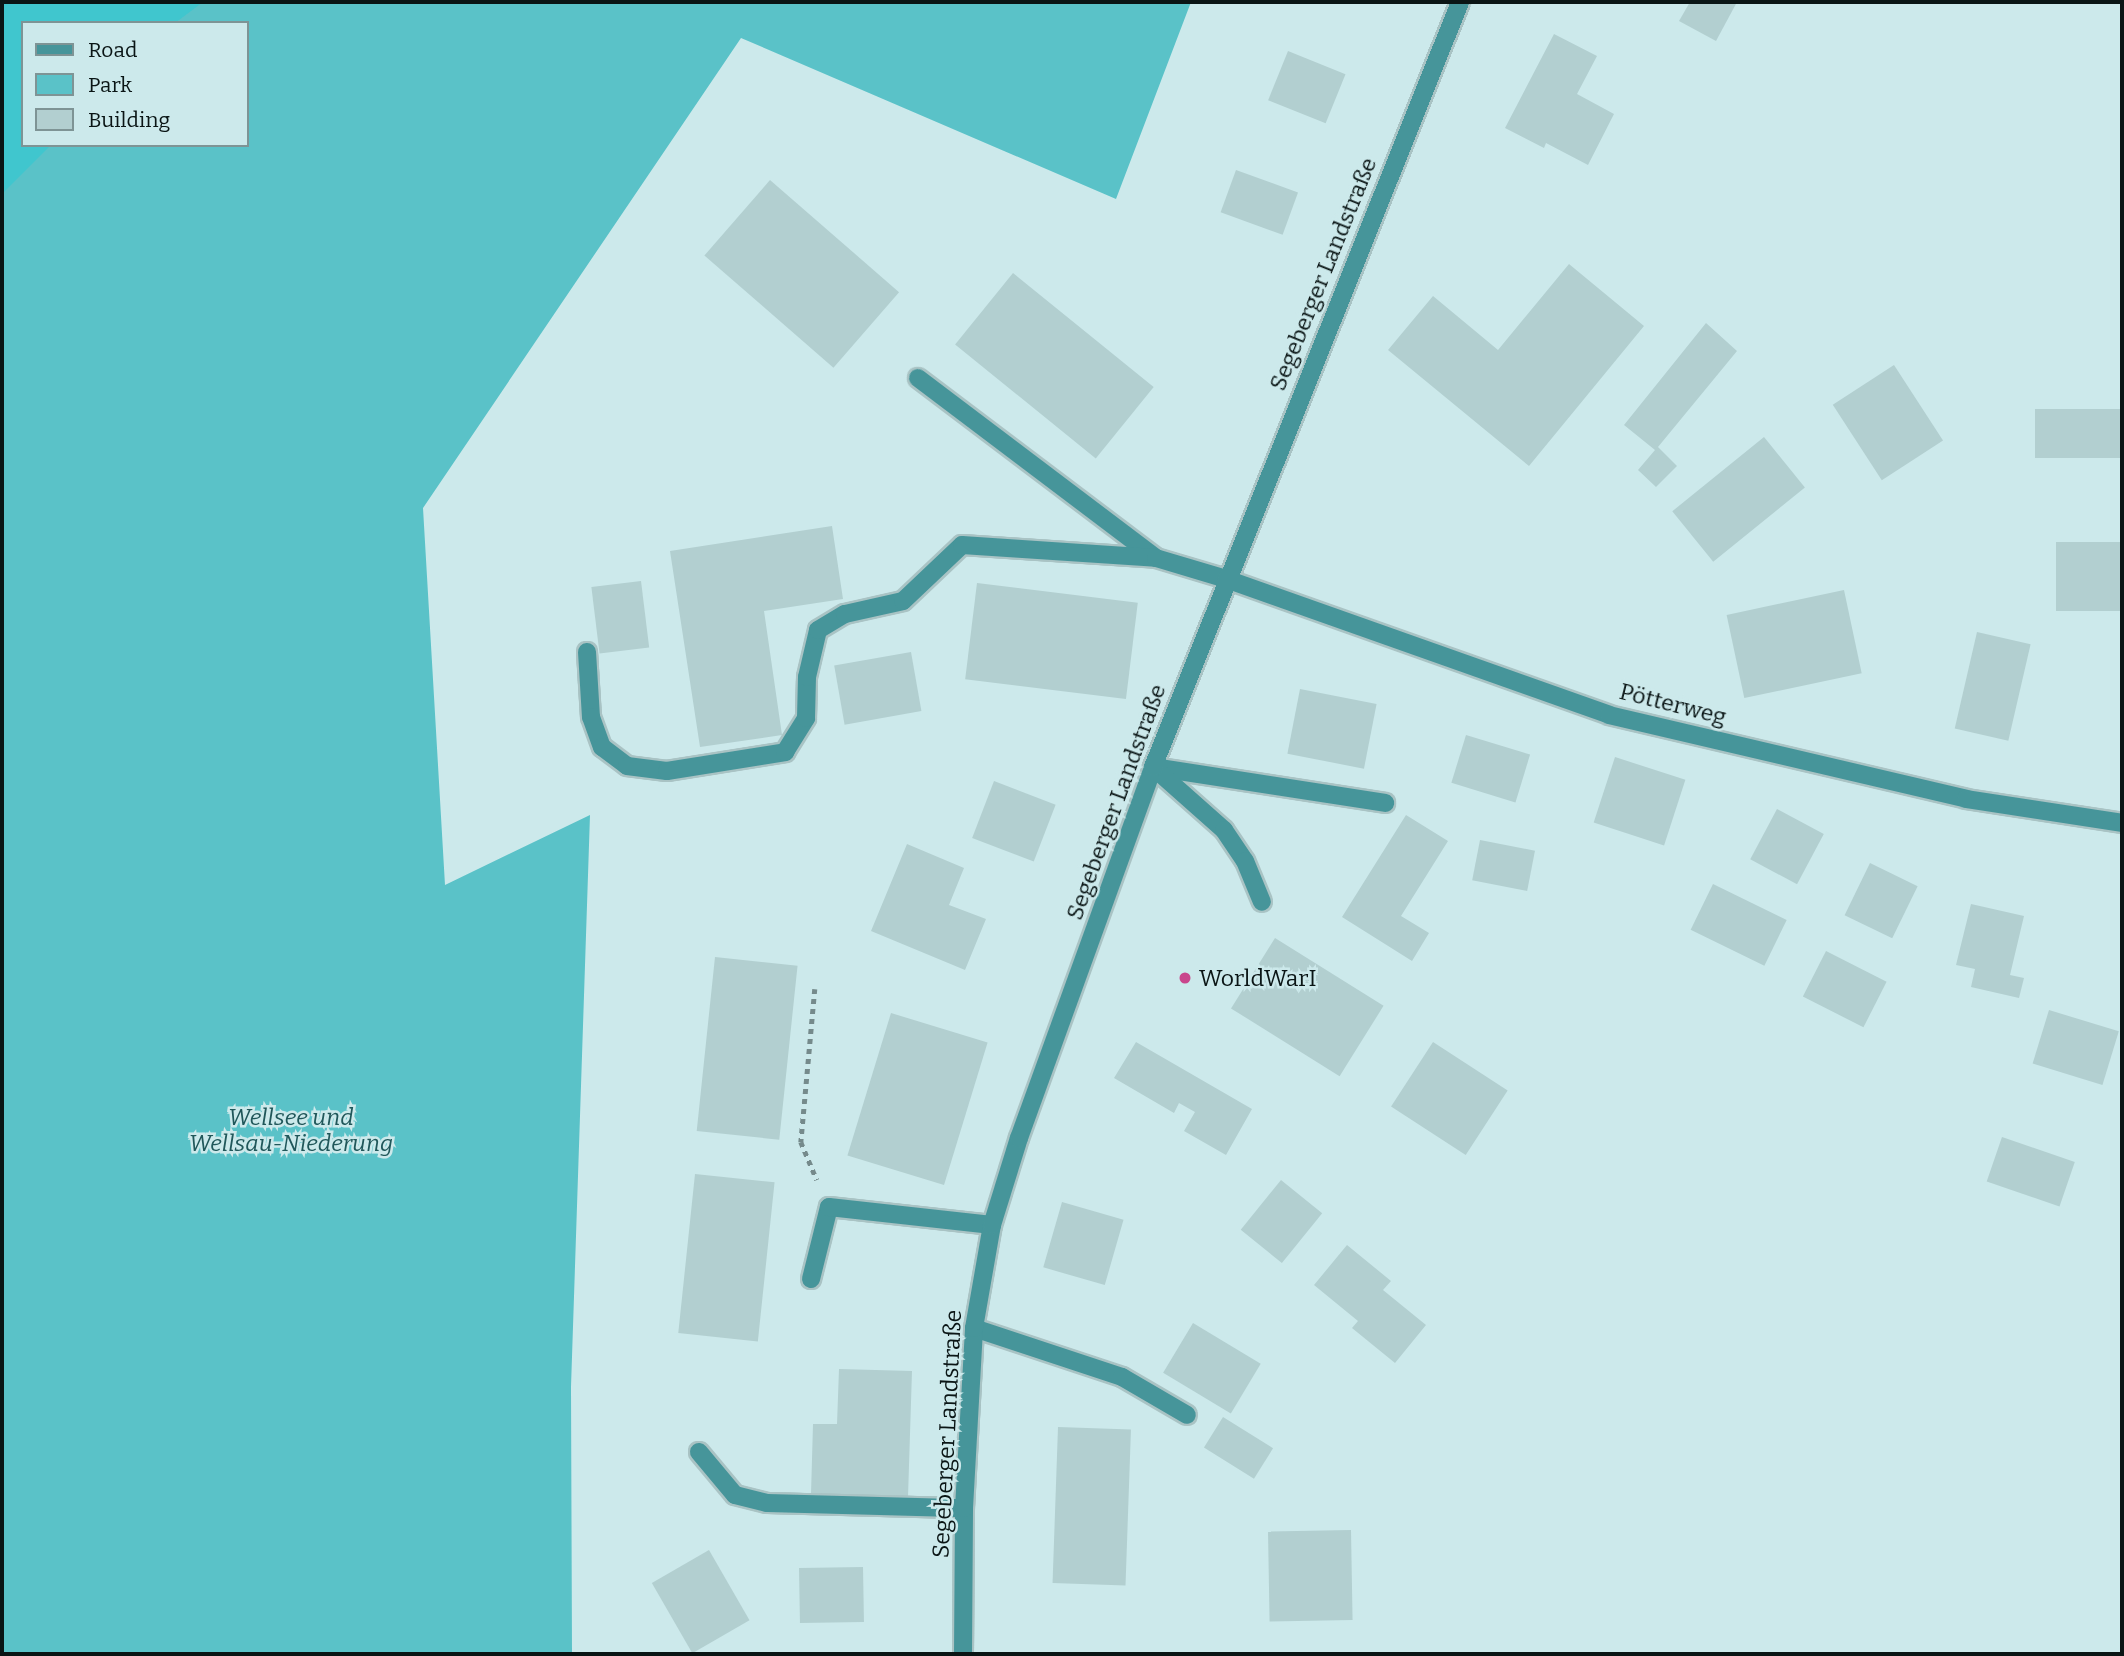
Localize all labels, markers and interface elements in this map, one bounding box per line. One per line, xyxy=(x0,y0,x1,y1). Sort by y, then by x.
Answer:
legend xyxy=(21,21,248,147)
text: Road xyxy=(88,37,137,63)
text: Park xyxy=(88,72,132,98)
text: Building xyxy=(88,107,170,133)
street label: Segeberger Landstraße xyxy=(1264,154,1382,394)
street label: Pötterweg xyxy=(1617,677,1729,731)
street label: Segeberger Landstraße xyxy=(1061,680,1171,924)
place label: WorldWarI xyxy=(1199,964,1317,992)
marker: WorldWarI xyxy=(1177,970,1193,986)
park label: Wellsee und Wellsau-Niederung xyxy=(189,1103,393,1157)
street label: Segeberger Landstraße xyxy=(927,1309,967,1559)

